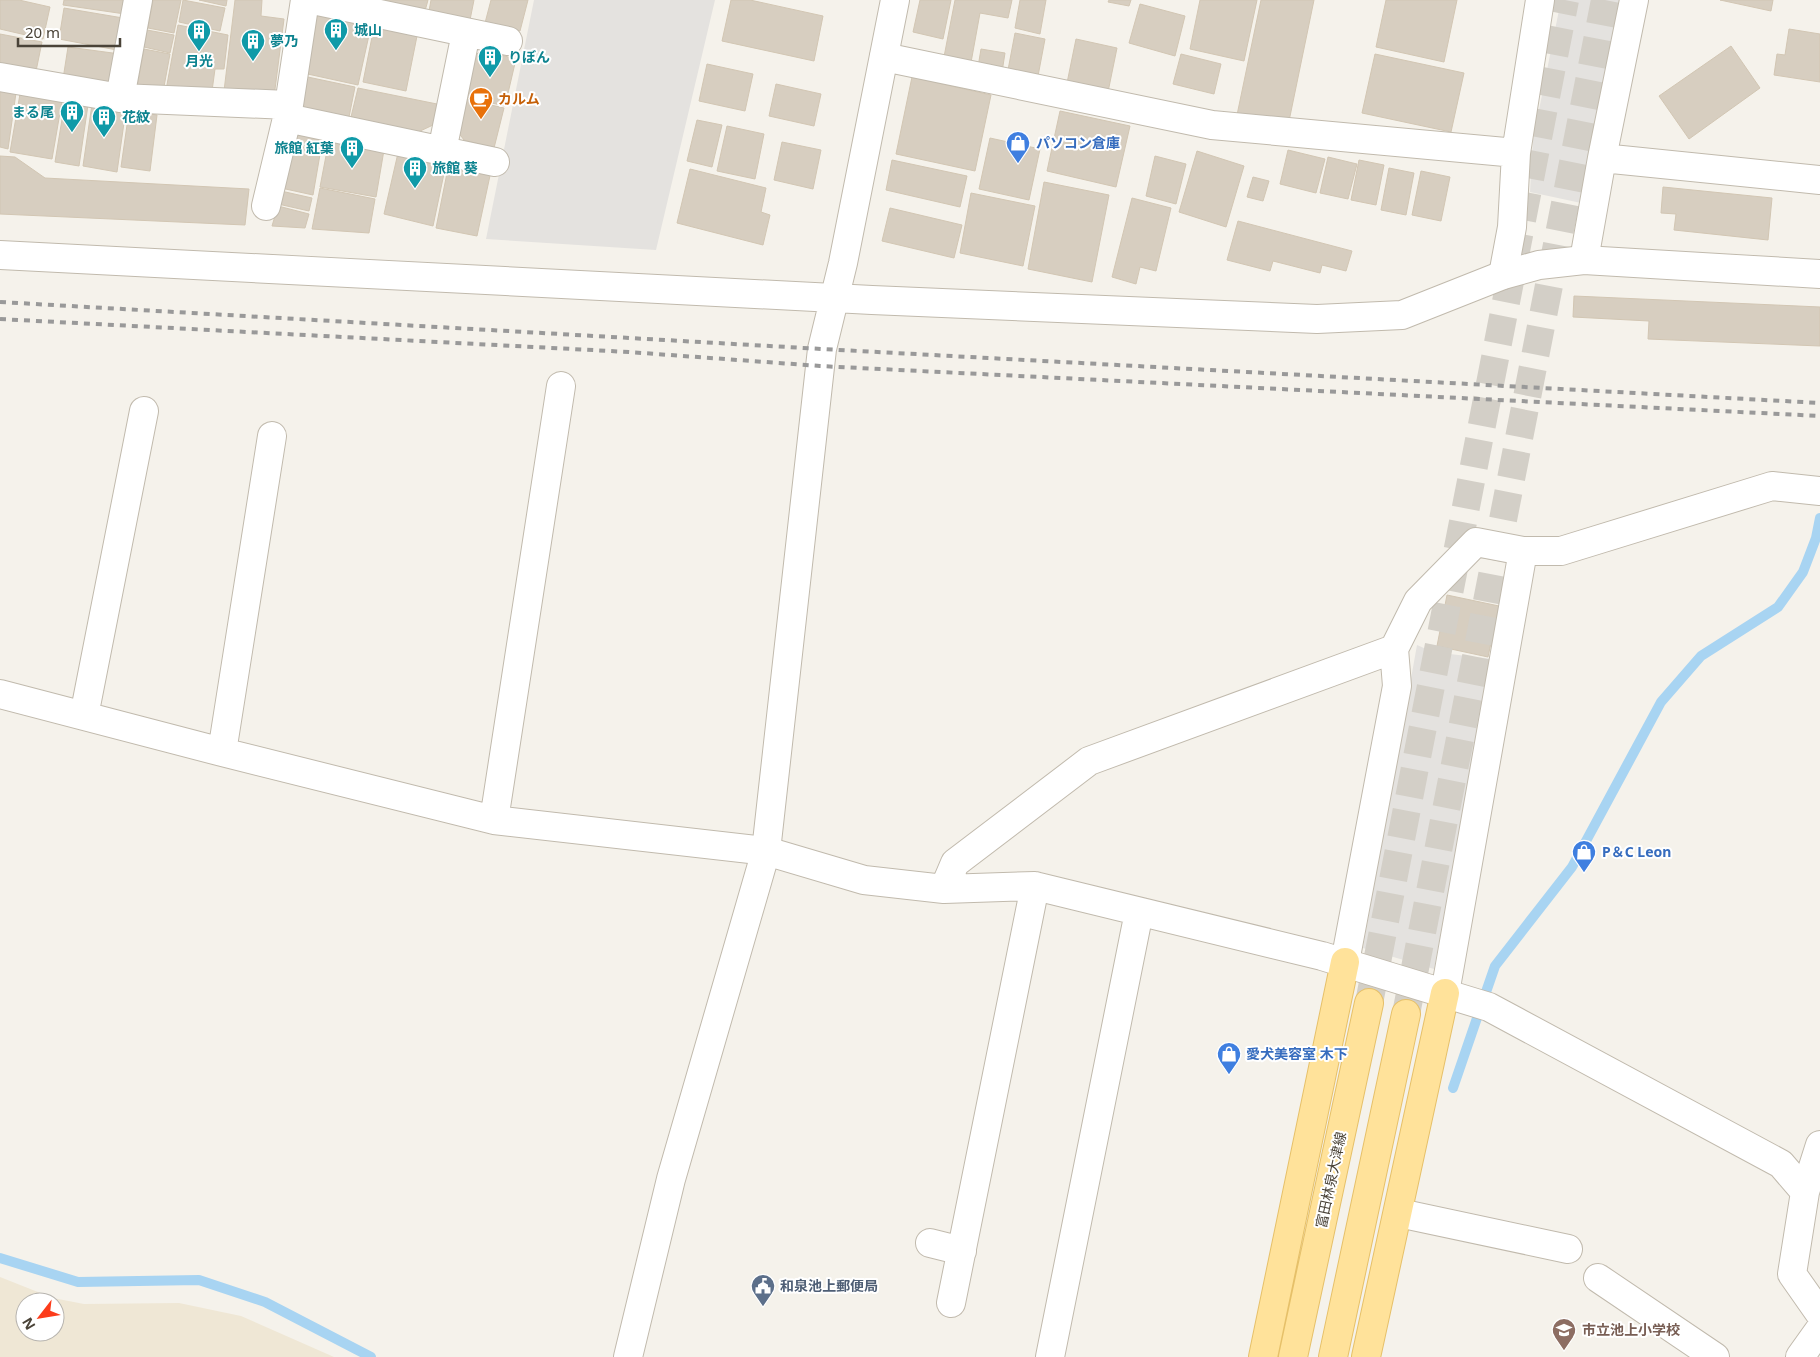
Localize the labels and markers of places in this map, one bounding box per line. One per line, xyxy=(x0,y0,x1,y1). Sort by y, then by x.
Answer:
building icon: 城山 xyxy=(323,17,349,51)
building icon: 月光 xyxy=(186,18,212,52)
place label: 城山 xyxy=(354,20,382,39)
building icon: 夢乃 xyxy=(240,28,266,62)
place label: 夢乃 xyxy=(270,31,298,50)
building icon: りぼん xyxy=(477,44,503,78)
place label: りぼん xyxy=(508,47,550,66)
place label: 月光 xyxy=(185,51,213,70)
cafe icon: カルム xyxy=(468,86,494,120)
place label: カルム xyxy=(498,89,540,108)
building icon: まる尾 xyxy=(59,99,85,133)
place label: まる尾 xyxy=(12,102,54,121)
building icon: 花紋 xyxy=(91,104,117,138)
place label: 花紋 xyxy=(122,107,150,126)
shop icon: パソコン倉庫 xyxy=(1005,130,1031,164)
place label: パソコン倉庫 xyxy=(1036,133,1120,152)
building icon: 旅館 紅葉 xyxy=(339,135,365,169)
place label: 旅館 紅葉 xyxy=(274,138,334,157)
building icon: 旅館 葵 xyxy=(402,155,428,189)
place label: 旅館 葵 xyxy=(432,158,478,177)
shop icon: P＆C Leon xyxy=(1571,839,1597,873)
place label: P＆C Leon xyxy=(1602,842,1671,861)
shop icon: 愛犬美容室 木下 xyxy=(1216,1041,1242,1075)
place label: 愛犬美容室 木下 xyxy=(1246,1044,1348,1063)
public building icon: 和泉池上郵便局 xyxy=(750,1273,776,1307)
place label: 和泉池上郵便局 xyxy=(780,1276,878,1295)
school or university icon: 市立池上小学校 xyxy=(1551,1317,1577,1351)
place label: 市立池上小学校 xyxy=(1582,1320,1680,1339)

